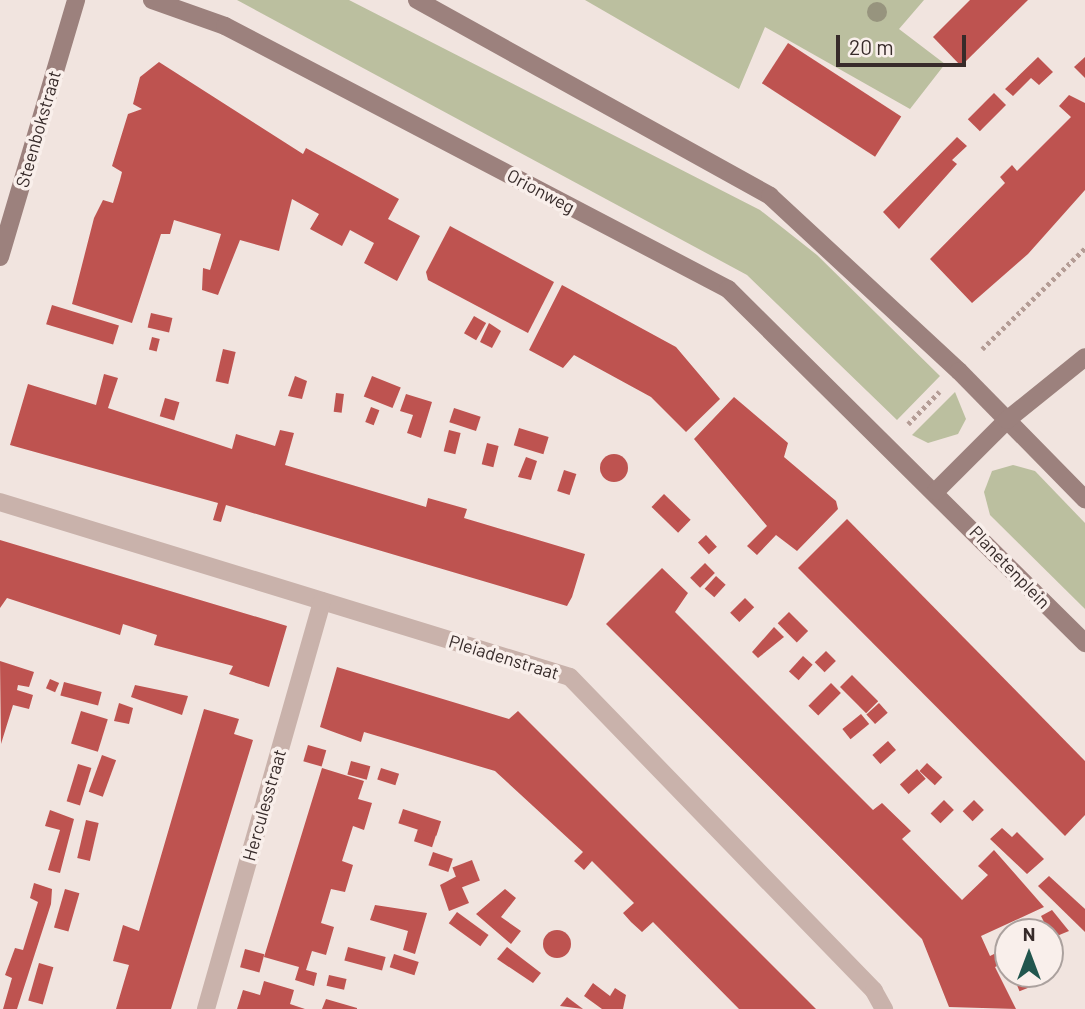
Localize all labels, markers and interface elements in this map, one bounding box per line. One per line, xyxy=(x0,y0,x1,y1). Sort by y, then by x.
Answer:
scale bar xyxy=(840,21,970,65)
text: 20 m xyxy=(849,34,894,59)
street label: Steenbokstraat xyxy=(11,68,65,190)
street label: Orionweg xyxy=(503,164,579,218)
street label: Planetenplein xyxy=(965,521,1055,613)
street label: Pleiadenstraat xyxy=(446,630,562,684)
street label: Herculesstraat xyxy=(238,747,290,863)
north arrow xyxy=(994,918,1064,988)
text: N xyxy=(1023,922,1035,945)

